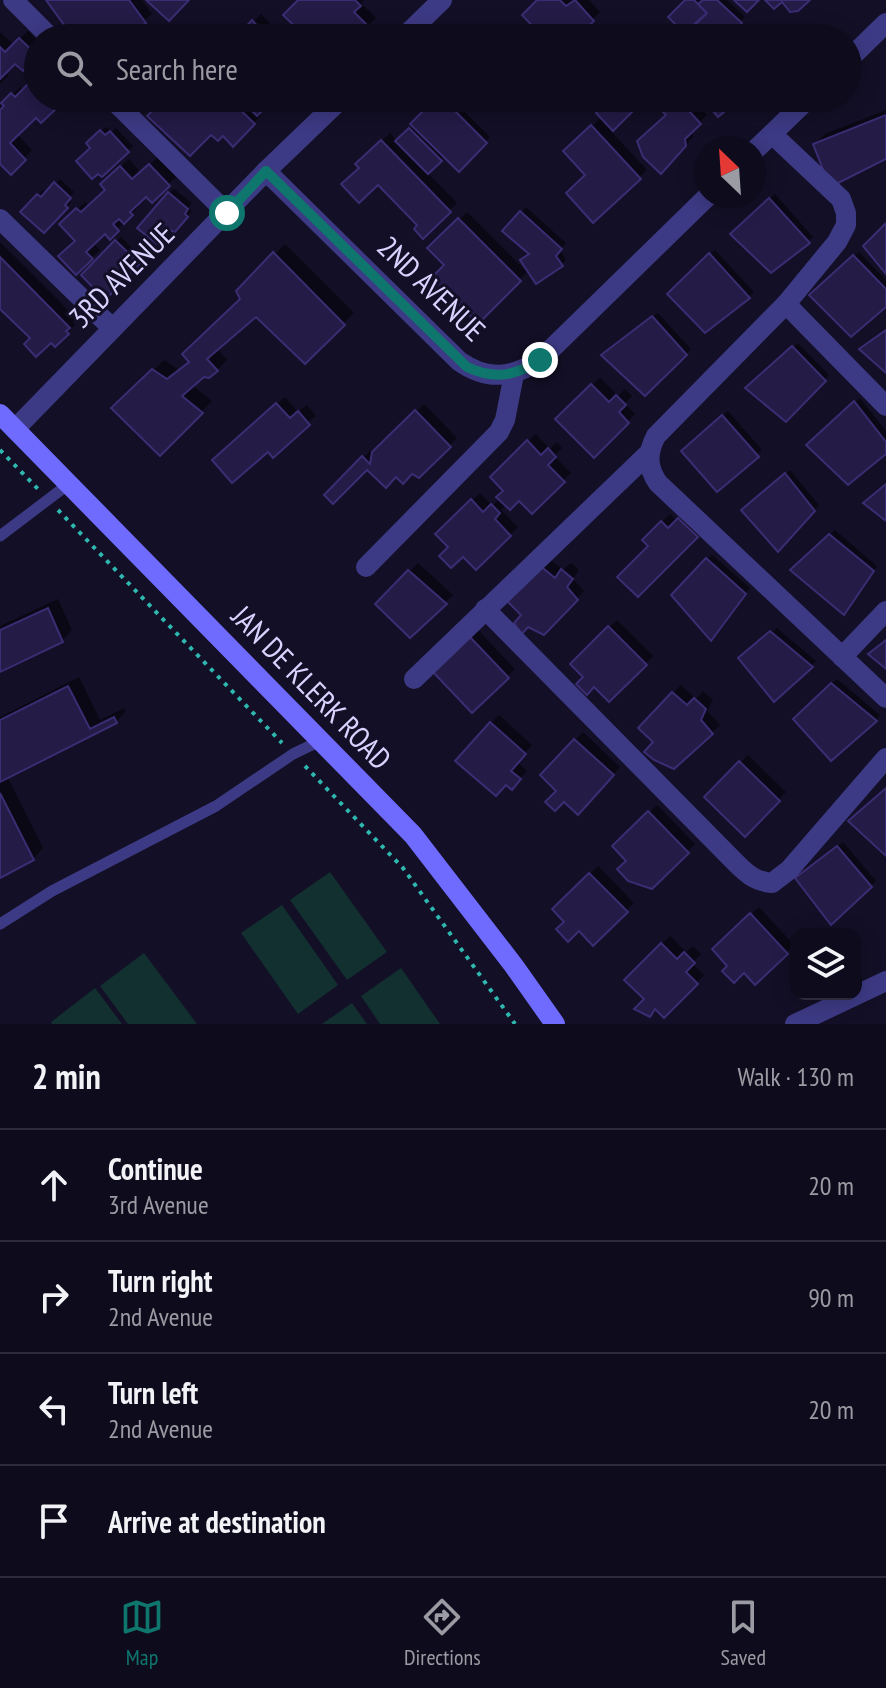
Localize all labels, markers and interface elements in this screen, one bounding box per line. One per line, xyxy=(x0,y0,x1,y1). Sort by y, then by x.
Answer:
search box xyxy=(24,24,862,112)
icon: search xyxy=(52,46,96,90)
text: Search here xyxy=(116,49,238,88)
north arrow xyxy=(694,136,766,208)
route start xyxy=(209,195,245,231)
street label: 3RD AVENUE xyxy=(60,214,182,336)
street label: 2ND AVENUE xyxy=(370,227,494,349)
route end xyxy=(522,342,558,378)
street label: JAN DE KLERK ROAD xyxy=(223,596,400,777)
map controls xyxy=(790,928,862,1000)
button: layers xyxy=(790,928,862,1000)
text: 2 min xyxy=(32,1054,101,1098)
text: Walk · 130 m xyxy=(737,1060,854,1093)
text: Continue xyxy=(108,1149,203,1188)
icon: ahead xyxy=(32,1163,76,1207)
text: 20 m xyxy=(808,1169,854,1202)
text: 3rd Avenue xyxy=(108,1188,209,1221)
text: Turn right xyxy=(108,1261,212,1300)
icon: right xyxy=(32,1275,76,1319)
text: 90 m xyxy=(808,1281,854,1314)
text: 2nd Avenue xyxy=(108,1300,213,1333)
text: Turn left xyxy=(108,1373,198,1412)
icon: left xyxy=(32,1387,76,1431)
text: 20 m xyxy=(808,1393,854,1426)
text: 2nd Avenue xyxy=(108,1412,213,1445)
icon: arrive xyxy=(32,1499,76,1543)
text: Arrive at destination xyxy=(108,1502,326,1541)
tab: Map xyxy=(120,1595,164,1671)
tab: Directions xyxy=(404,1595,481,1671)
tab: Saved xyxy=(721,1595,766,1671)

